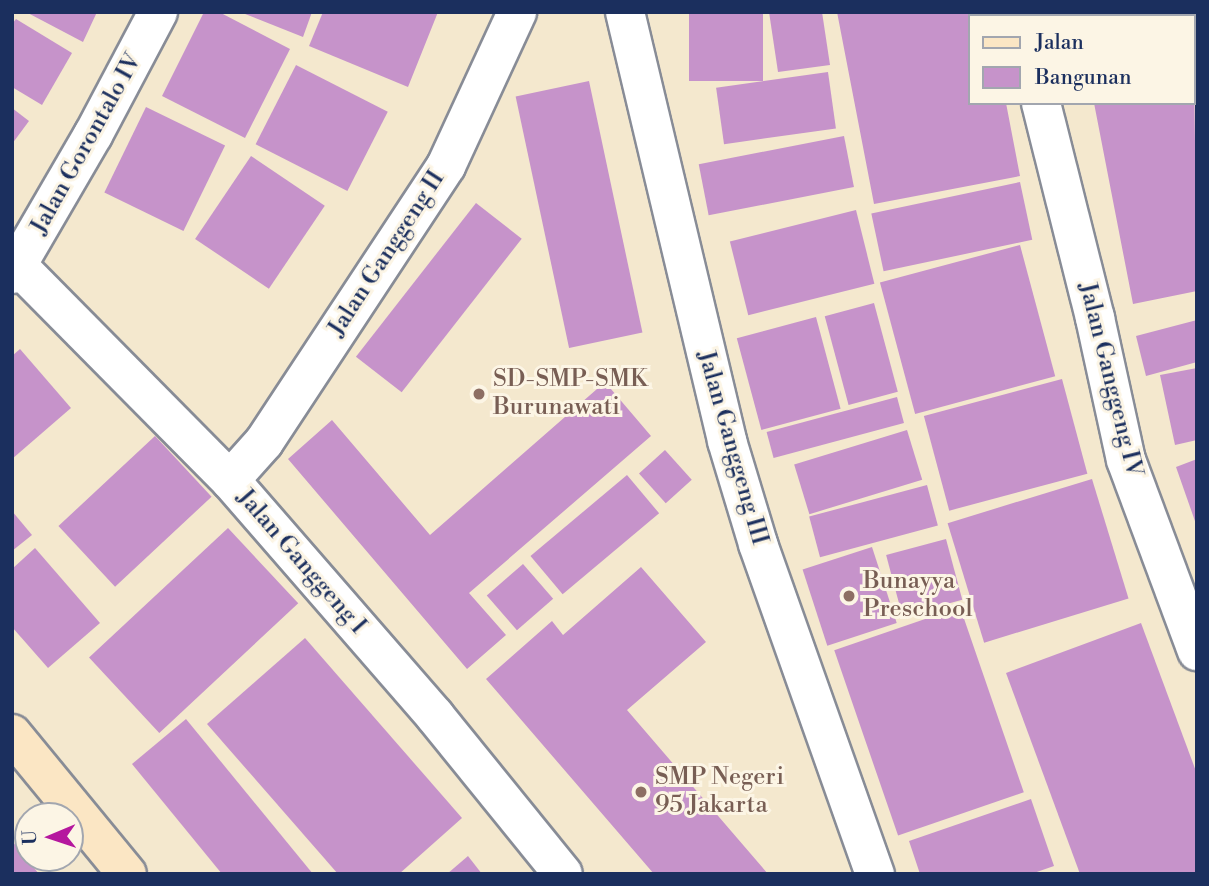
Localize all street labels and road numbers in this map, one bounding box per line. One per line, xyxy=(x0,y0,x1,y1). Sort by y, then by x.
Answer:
street label: Jalan Gorontalo IV xyxy=(25,48,149,240)
street label: Jalan Ganggeng II xyxy=(323,166,451,342)
street label: Jalan Ganggeng IV xyxy=(1072,280,1148,480)
street label: Jalan Ganggeng III xyxy=(691,348,773,548)
street label: Jalan Ganggeng I xyxy=(230,484,372,640)

